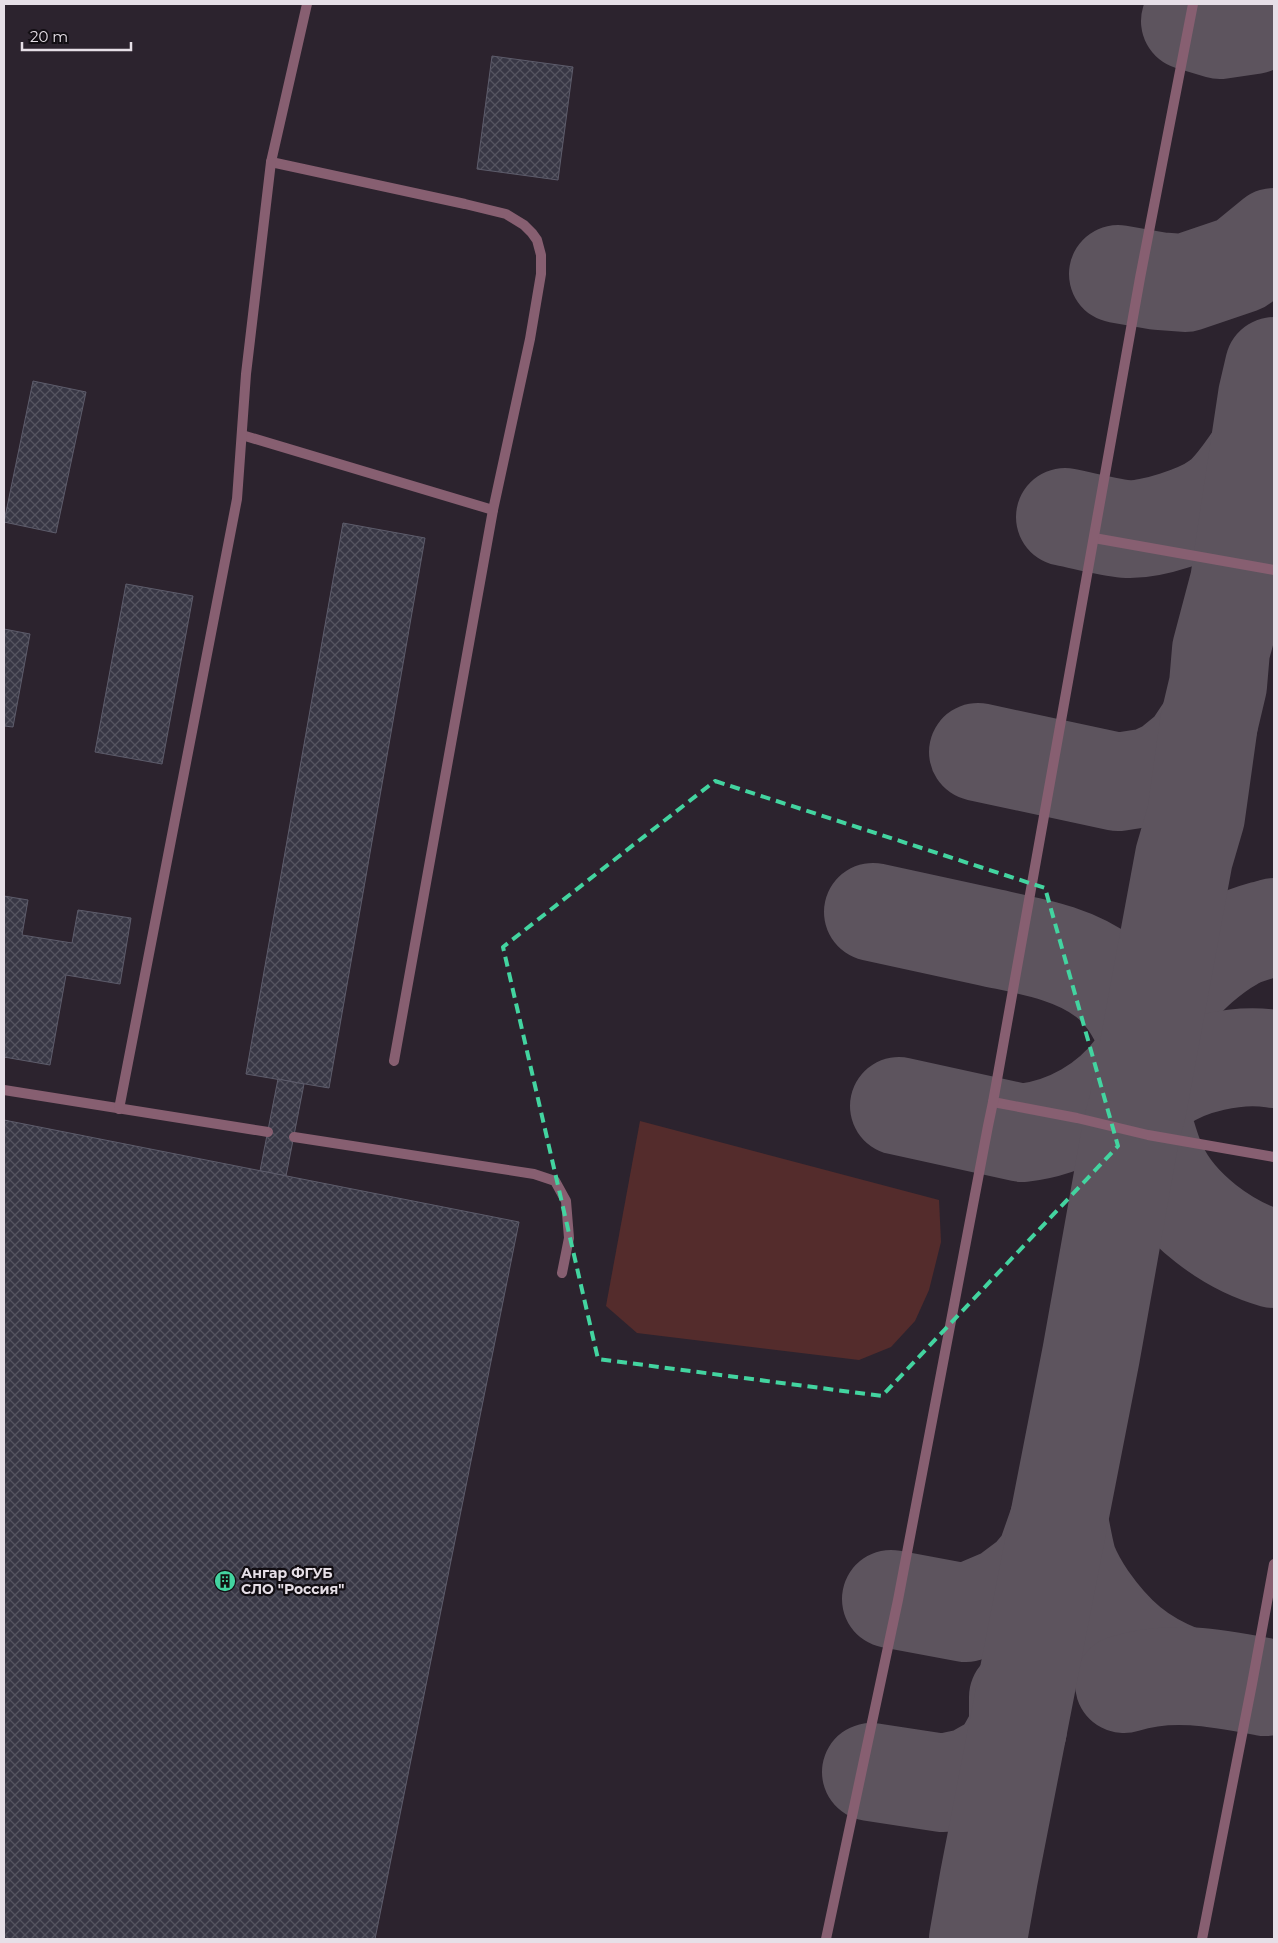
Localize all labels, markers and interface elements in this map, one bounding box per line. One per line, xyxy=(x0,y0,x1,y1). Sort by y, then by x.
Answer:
scale bar xyxy=(22,20,131,52)
text: 20 m xyxy=(30,27,68,46)
place label: Ангар ФГУБ СЛО "Россия" xyxy=(241,1564,344,1598)
building icon: Ангар ФГУБ СЛО "Россия" xyxy=(213,1569,237,1593)

